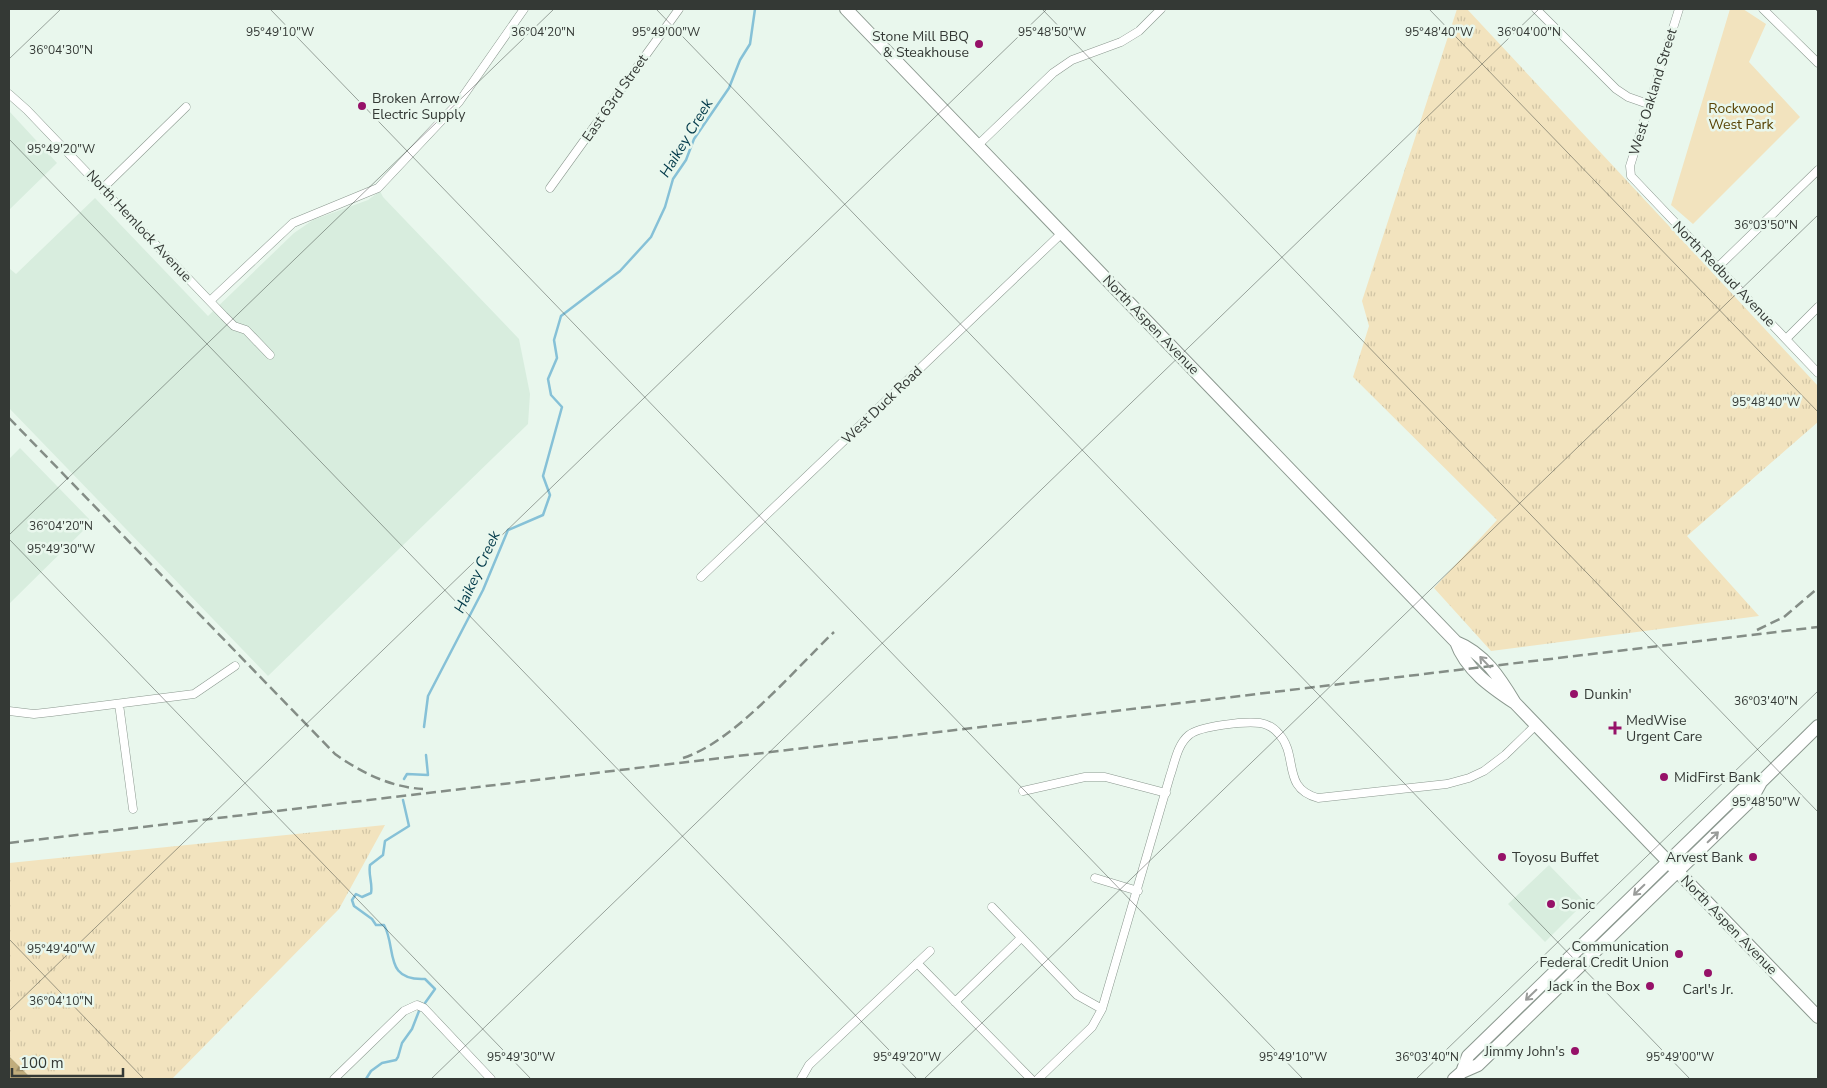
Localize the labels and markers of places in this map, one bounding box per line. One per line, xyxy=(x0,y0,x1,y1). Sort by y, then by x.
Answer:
place label: Stone Mill BBQ & Steakhouse xyxy=(872,27,969,62)
marker: Stone Mill BBQ & Steakhouse xyxy=(973,38,985,50)
place label: Broken Arrow Electric Supply xyxy=(372,89,466,124)
marker: Broken Arrow Electric Supply xyxy=(356,100,368,112)
place label: Dunkin' xyxy=(1584,685,1632,704)
marker: Dunkin' xyxy=(1568,688,1580,700)
place label: MedWise Urgent Care xyxy=(1626,711,1702,746)
marker: MedWise Urgent Care xyxy=(1608,721,1622,735)
place label: MidFirst Bank xyxy=(1674,768,1761,787)
marker: MidFirst Bank xyxy=(1658,771,1670,783)
place label: Toyosu Buffet xyxy=(1512,848,1599,867)
place label: Arvest Bank xyxy=(1666,848,1744,867)
marker: Toyosu Buffet xyxy=(1496,851,1508,863)
marker: Arvest Bank xyxy=(1747,851,1759,863)
place label: Sonic xyxy=(1561,895,1596,914)
marker: Sonic xyxy=(1545,898,1557,910)
place label: Communication Federal Credit Union xyxy=(1540,937,1669,972)
marker: Communication Federal Credit Union xyxy=(1673,948,1685,960)
marker: Carl's Jr. xyxy=(1702,967,1714,979)
place label: Jack in the Box xyxy=(1547,977,1641,996)
marker: Jack in the Box xyxy=(1644,980,1656,992)
place label: Carl's Jr. xyxy=(1682,980,1734,999)
place label: Jimmy John's xyxy=(1483,1042,1565,1061)
marker: Jimmy John's xyxy=(1569,1045,1581,1057)

